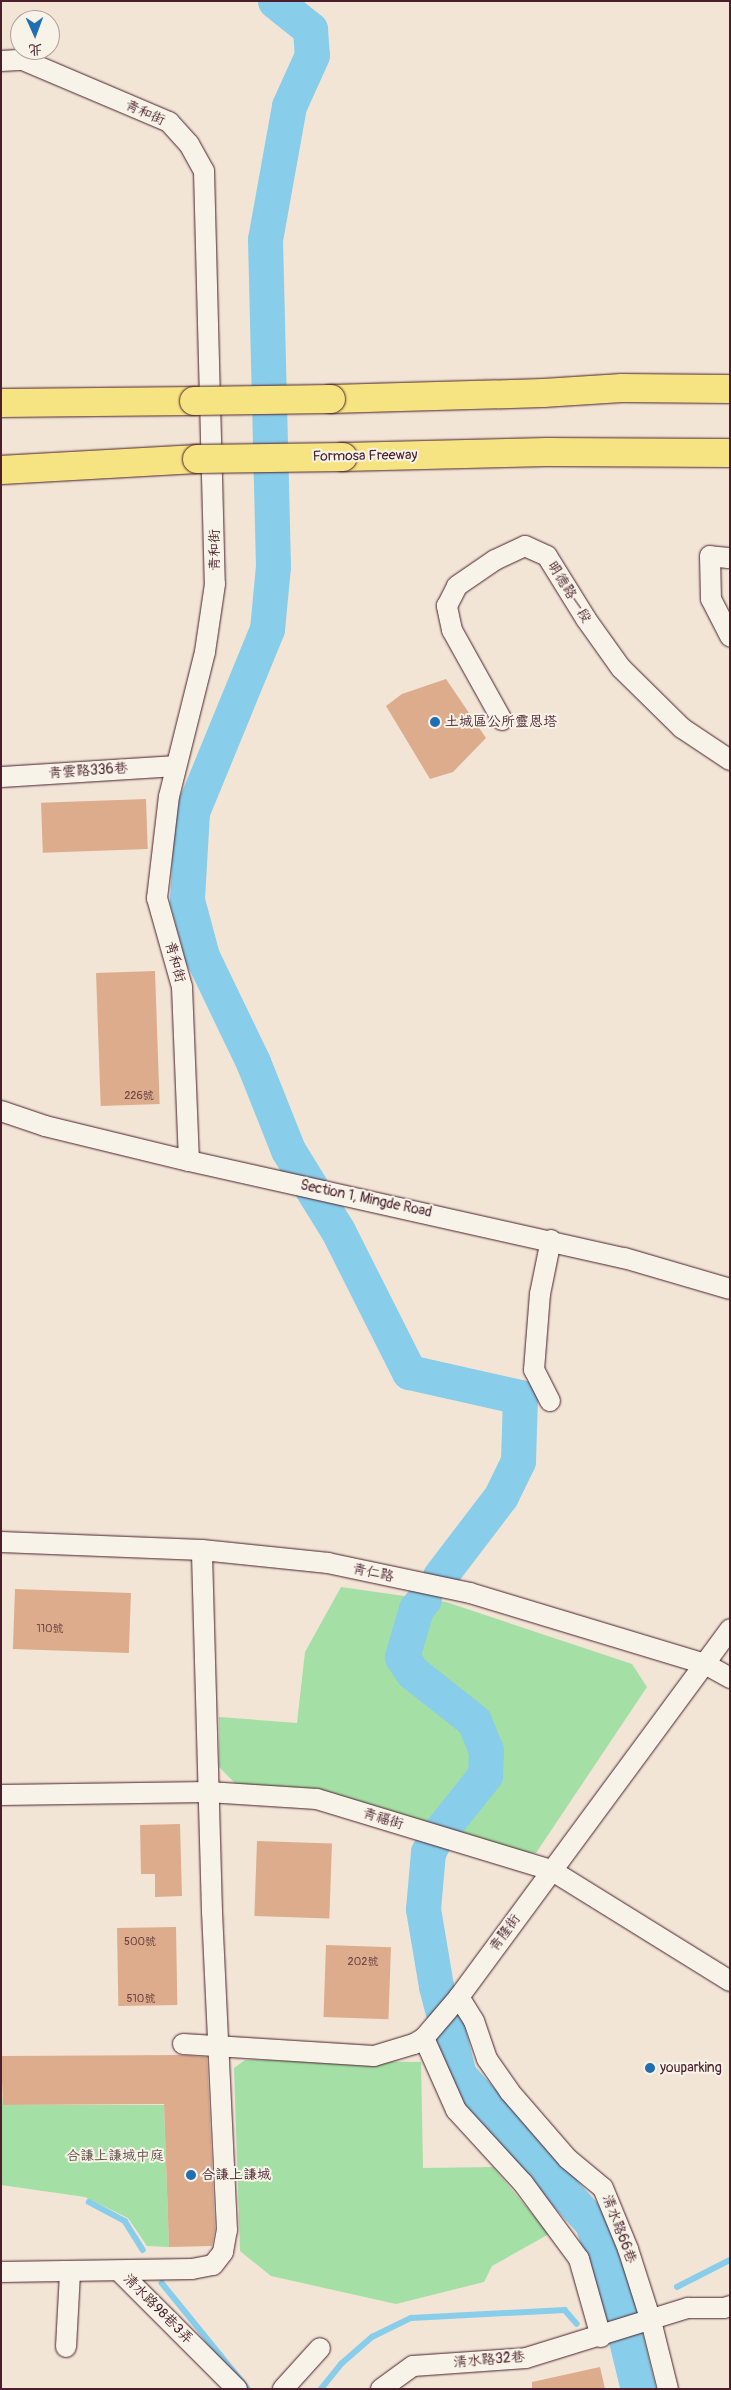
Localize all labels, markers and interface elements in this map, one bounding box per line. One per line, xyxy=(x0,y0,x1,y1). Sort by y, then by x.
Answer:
north arrow xyxy=(10,10,60,60)
text: 北 xyxy=(28,41,43,58)
street label: 青和街 xyxy=(122,97,168,129)
street label: Formosa Freeway xyxy=(312,447,418,465)
street label: 青和街 xyxy=(207,529,223,571)
street label: 明德路一段 xyxy=(543,558,595,626)
place label: 土城區公所靈恩塔 xyxy=(445,714,557,730)
marker: 土城區公所靈恩塔 xyxy=(429,716,441,728)
street label: 青雲路336巷 xyxy=(48,760,128,782)
street label: 青和街 xyxy=(161,940,189,984)
house number: 226號 xyxy=(124,1089,154,1103)
street label: Section 1, Mingde Road xyxy=(299,1177,433,1221)
street label: 青仁路 xyxy=(351,1560,395,1586)
house number: 110號 xyxy=(36,1622,64,1636)
street label: 青福街 xyxy=(360,1805,406,1833)
street label: 青隆街 xyxy=(486,1911,524,1955)
house number: 500號 xyxy=(124,1935,156,1949)
house number: 202號 xyxy=(348,1955,378,1969)
house number: 510號 xyxy=(127,1992,155,2006)
place label: youparking xyxy=(660,2060,722,2076)
marker: youparking xyxy=(644,2062,656,2074)
park label: 合謙上謙城中庭 xyxy=(66,2148,164,2164)
place label: 合謙上謙城 xyxy=(201,2167,271,2183)
marker: 合謙上謙城 xyxy=(185,2169,197,2181)
street label: 清水路66巷 xyxy=(598,2192,640,2266)
street label: 清水路98巷3弄 xyxy=(120,2271,196,2347)
street label: 清水路32巷 xyxy=(453,2349,525,2371)

